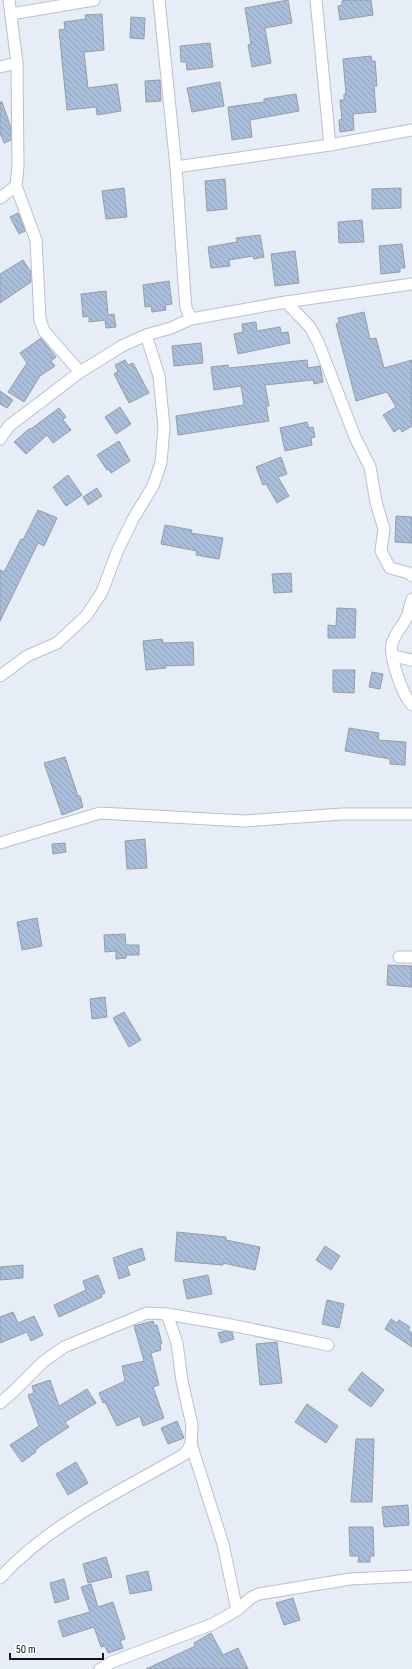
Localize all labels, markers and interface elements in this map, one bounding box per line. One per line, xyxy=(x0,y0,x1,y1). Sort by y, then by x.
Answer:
scale bar xyxy=(10,1635,103,1661)
text: 50 m xyxy=(16,1642,36,1657)

